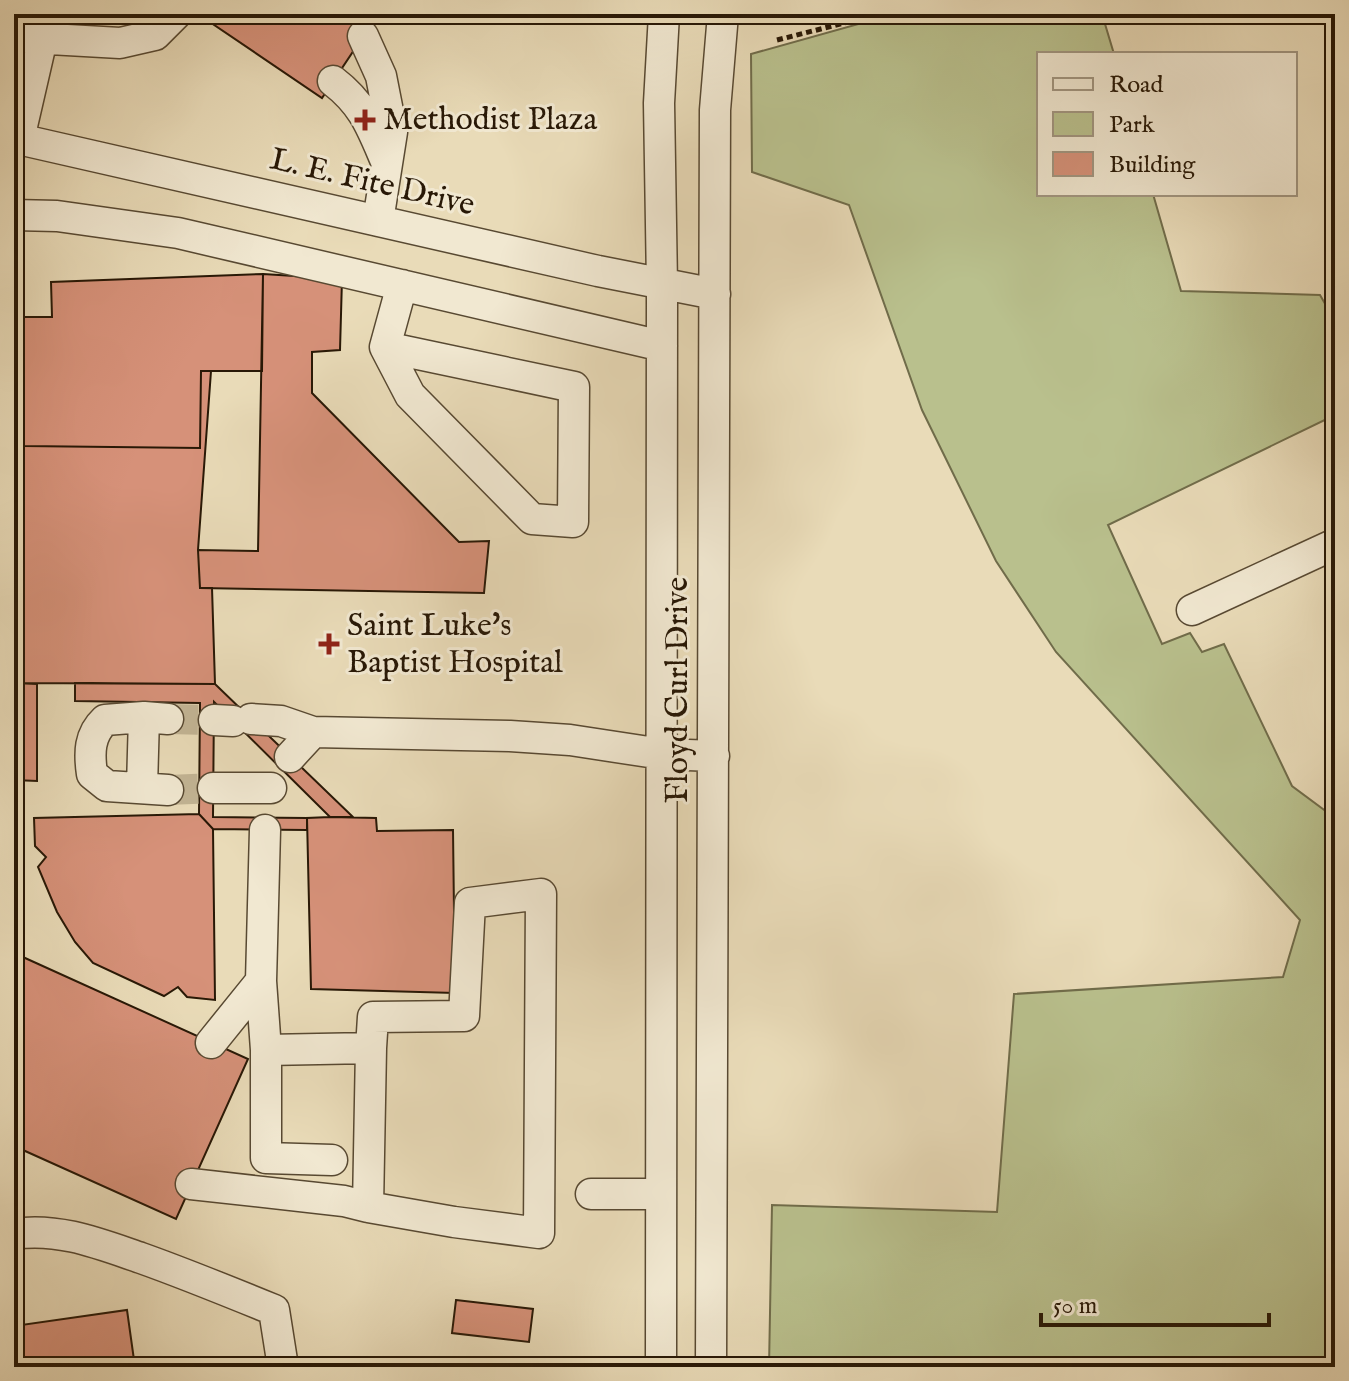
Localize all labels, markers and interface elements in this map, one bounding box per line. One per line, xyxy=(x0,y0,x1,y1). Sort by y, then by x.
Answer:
legend xyxy=(1037,52,1297,196)
text: Road xyxy=(1109,70,1163,101)
place label: Methodist Plaza xyxy=(383,100,597,141)
marker: Methodist Plaza xyxy=(354,109,376,131)
text: Park xyxy=(1109,110,1155,141)
street label: L. E. Fite Drive xyxy=(266,140,478,226)
text: Building xyxy=(1109,150,1196,181)
street label: Floyd Curl Drive xyxy=(658,577,699,803)
place label: Saint Luke's Baptist Hospital xyxy=(347,606,563,684)
marker: Saint Luke's Baptist Hospital xyxy=(318,633,340,655)
scale bar xyxy=(1041,1277,1269,1327)
text: 50 m xyxy=(1053,1291,1097,1322)

